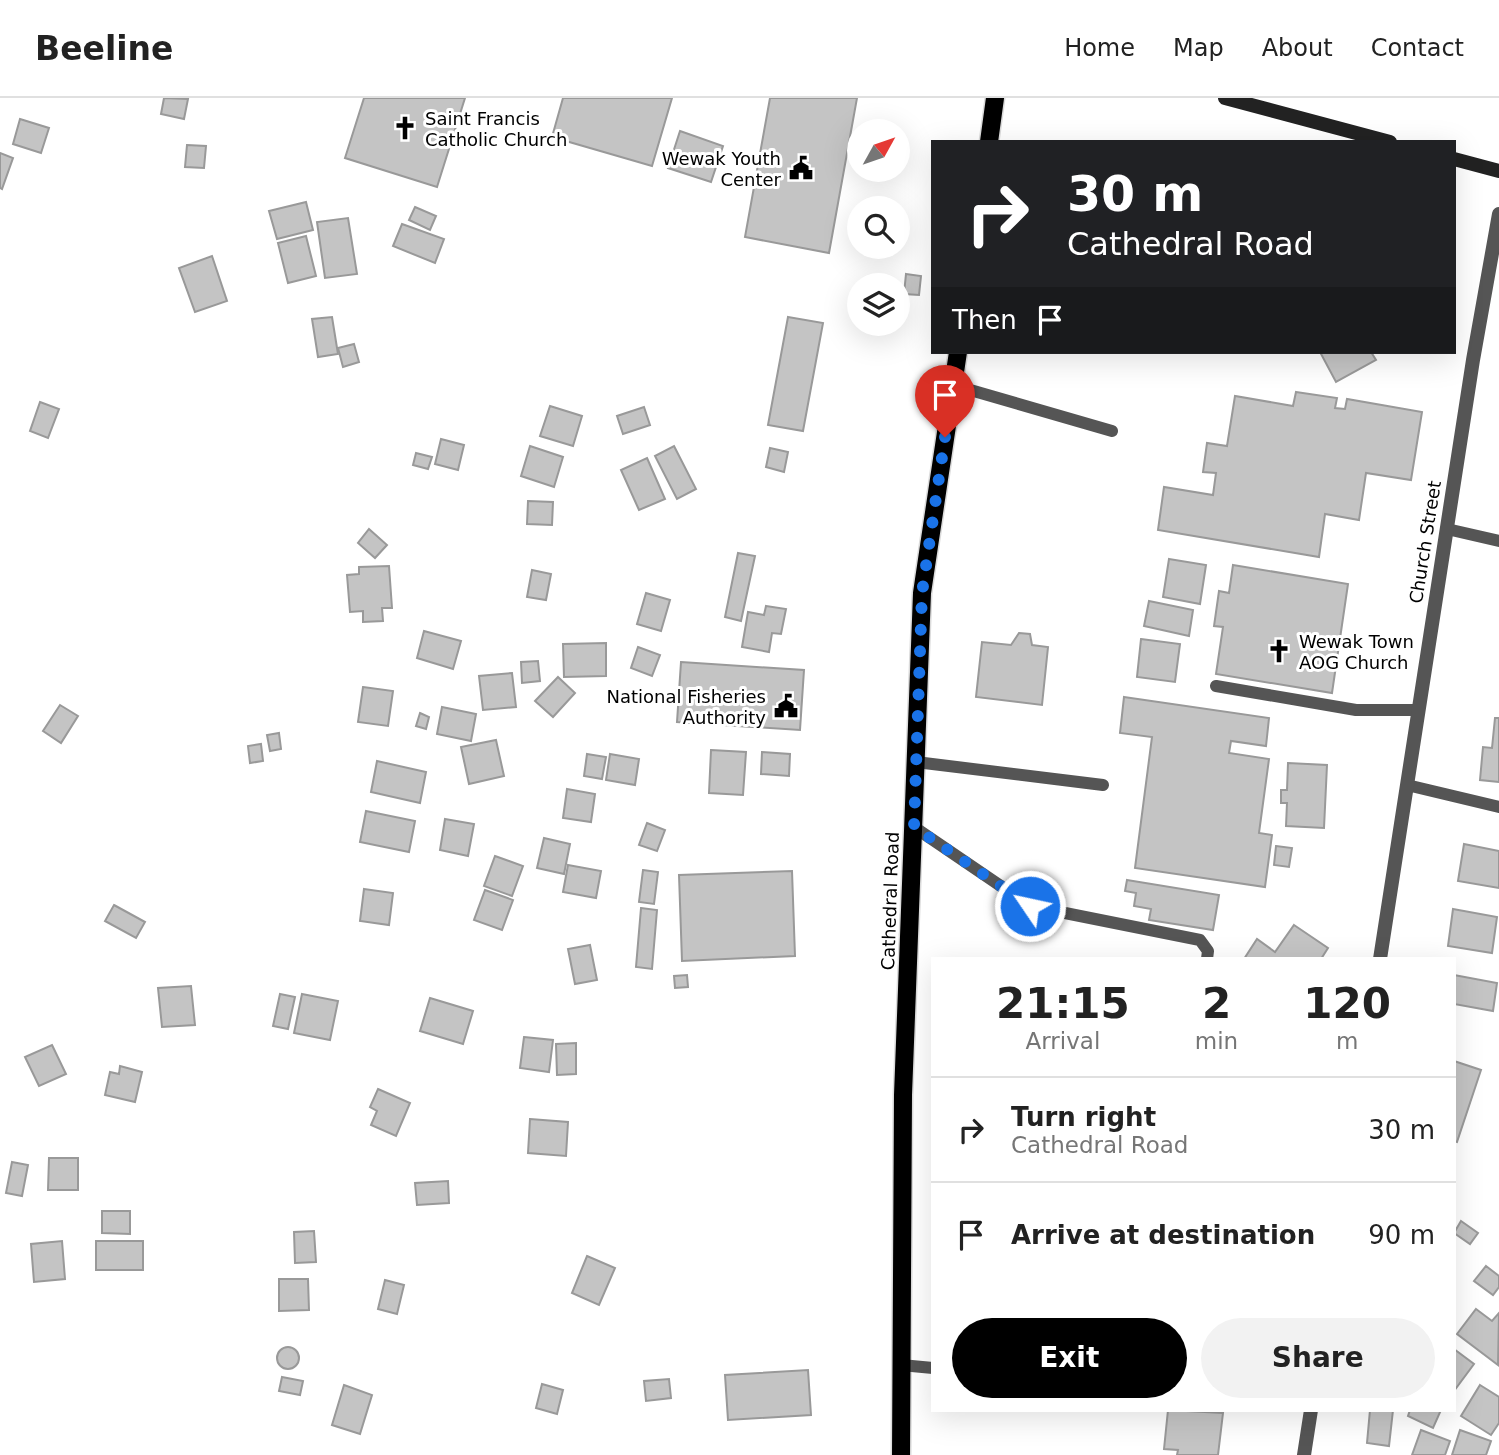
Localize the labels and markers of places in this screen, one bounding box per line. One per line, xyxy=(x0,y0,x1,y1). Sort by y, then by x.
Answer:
place label: Saint Francis Catholic Church xyxy=(425,108,567,150)
church icon: Saint Francis Catholic Church xyxy=(391,114,419,142)
place label: Wewak Youth Center xyxy=(662,148,782,190)
public building icon: Wewak Youth Center xyxy=(787,154,815,182)
pin xyxy=(915,365,975,437)
place label: Wewak Town AOG Church xyxy=(1299,631,1414,673)
church icon: Wewak Town AOG Church xyxy=(1265,637,1293,665)
place label: National Fisheries Authority xyxy=(607,686,766,728)
public building icon: National Fisheries Authority xyxy=(772,692,800,720)

